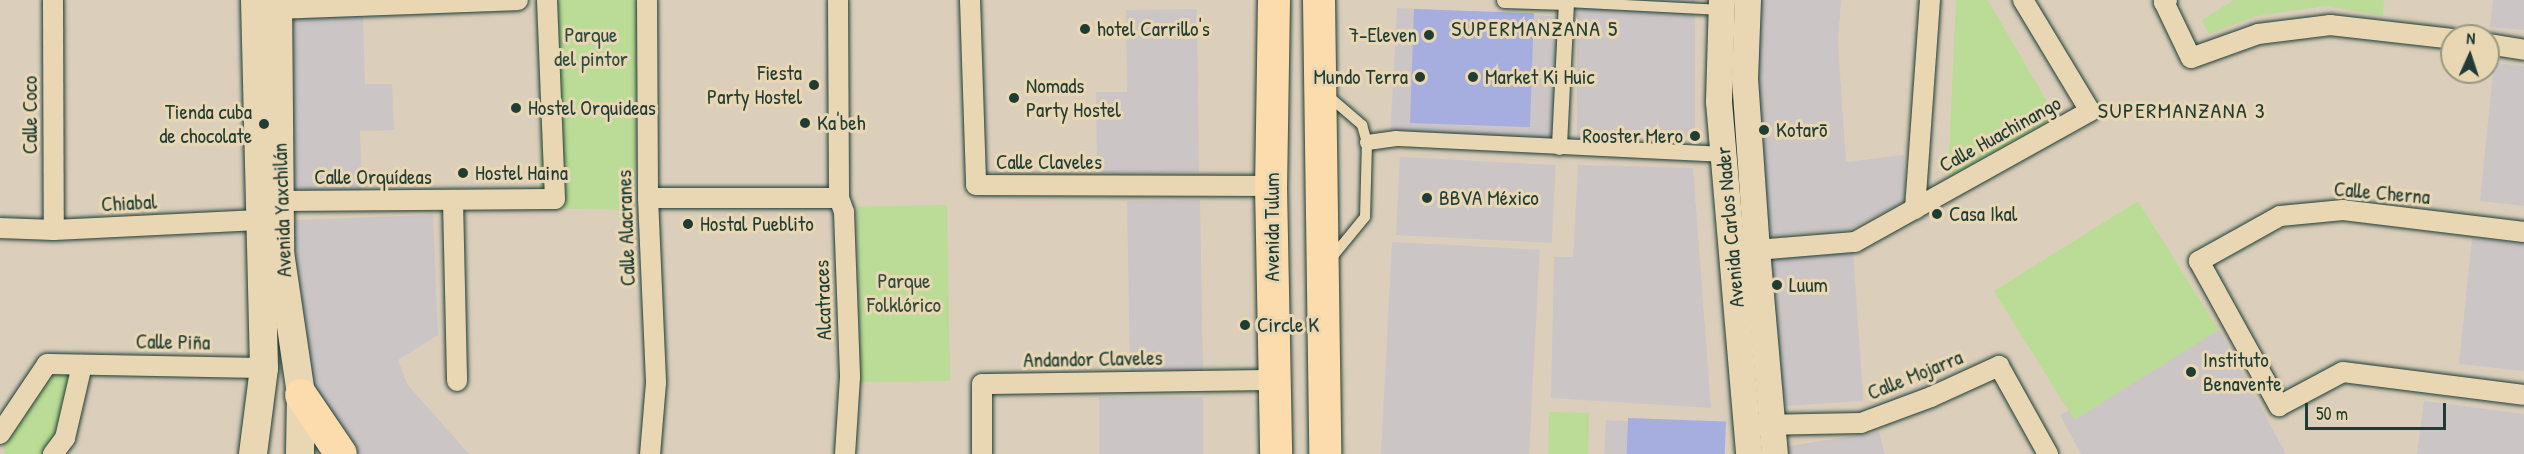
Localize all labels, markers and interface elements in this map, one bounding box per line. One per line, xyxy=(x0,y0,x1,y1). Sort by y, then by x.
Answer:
place label: hotel Carrillo's xyxy=(1097,16,1210,42)
district label: SUPERMANZANA 5 xyxy=(1451,16,1619,42)
park label: Parque del pintor xyxy=(554,22,628,72)
marker: hotel Carrillo's xyxy=(1078,22,1092,36)
place label: 7-Eleven xyxy=(1349,22,1417,48)
north arrow xyxy=(2440,24,2500,84)
text: N xyxy=(2466,27,2476,49)
marker: 7-Eleven xyxy=(1422,28,1436,42)
place label: Fiesta Party Hostel xyxy=(707,60,802,110)
place label: Mundo Terra xyxy=(1314,64,1408,90)
place label: Market Ki Huic xyxy=(1485,64,1595,90)
marker: Mundo Terra xyxy=(1413,70,1427,84)
marker: Market Ki Huic xyxy=(1466,70,1480,84)
place label: Nomads Party Hostel xyxy=(1026,73,1121,123)
street label: Calle Coco xyxy=(17,76,43,154)
marker: Fiesta Party Hostel xyxy=(807,78,821,92)
street label: Calle Huachinango xyxy=(1935,90,2065,178)
marker: Nomads Party Hostel xyxy=(1007,91,1021,105)
place label: Hostel Orquideas xyxy=(528,95,656,121)
district label: SUPERMANZANA 3 xyxy=(2098,98,2266,124)
place label: Tienda cuba de chocolate xyxy=(159,99,252,149)
marker: Hostel Orquideas xyxy=(509,101,523,115)
place label: Ka'beh xyxy=(817,110,865,136)
marker: Ka'beh xyxy=(798,116,812,130)
marker: Tienda cuba de chocolate xyxy=(257,117,271,131)
place label: Kotarō xyxy=(1776,117,1827,143)
place label: Rooster Mero xyxy=(1583,123,1683,149)
marker: Kotarō xyxy=(1757,123,1771,137)
marker: Rooster Mero xyxy=(1688,129,1702,143)
street label: Avenida Yaxchilán xyxy=(267,142,297,278)
street label: Avenida Carlos Nader xyxy=(1710,146,1750,308)
street label: Calle Claveles xyxy=(996,149,1102,175)
place label: Hostel Haina xyxy=(475,160,568,186)
street label: Calle Orquídeas xyxy=(314,164,432,190)
marker: Hostel Haina xyxy=(456,166,470,180)
street label: Calle Alacranes xyxy=(611,169,641,287)
street label: Avenida Tulum xyxy=(1259,173,1285,281)
street label: Calle Cherna xyxy=(2333,176,2431,210)
place label: BBVA México xyxy=(1439,185,1539,211)
street label: Chiabal xyxy=(101,189,157,217)
marker: BBVA México xyxy=(1420,191,1434,205)
place label: Casa Ikal xyxy=(1949,201,2017,227)
marker: Casa Ikal xyxy=(1930,207,1944,221)
place label: Hostal Pueblito xyxy=(700,211,814,237)
marker: Hostal Pueblito xyxy=(681,217,695,231)
street label: Alcatraces xyxy=(809,259,837,341)
park label: Parque Folklórico xyxy=(867,268,941,318)
place label: Luum xyxy=(1789,272,1828,298)
marker: Luum xyxy=(1770,278,1784,292)
place label: Circle K xyxy=(1257,312,1319,338)
marker: Circle K xyxy=(1238,318,1252,332)
street label: Calle Piña xyxy=(136,329,210,355)
street label: Calle Mojarra xyxy=(1864,344,1966,406)
street label: Andandor Claveles xyxy=(1023,345,1163,373)
place label: Instituto Benavente xyxy=(2203,347,2282,397)
marker: Instituto Benavente xyxy=(2184,365,2198,379)
scale bar xyxy=(2308,391,2449,429)
text: 50 m xyxy=(2316,401,2348,426)

